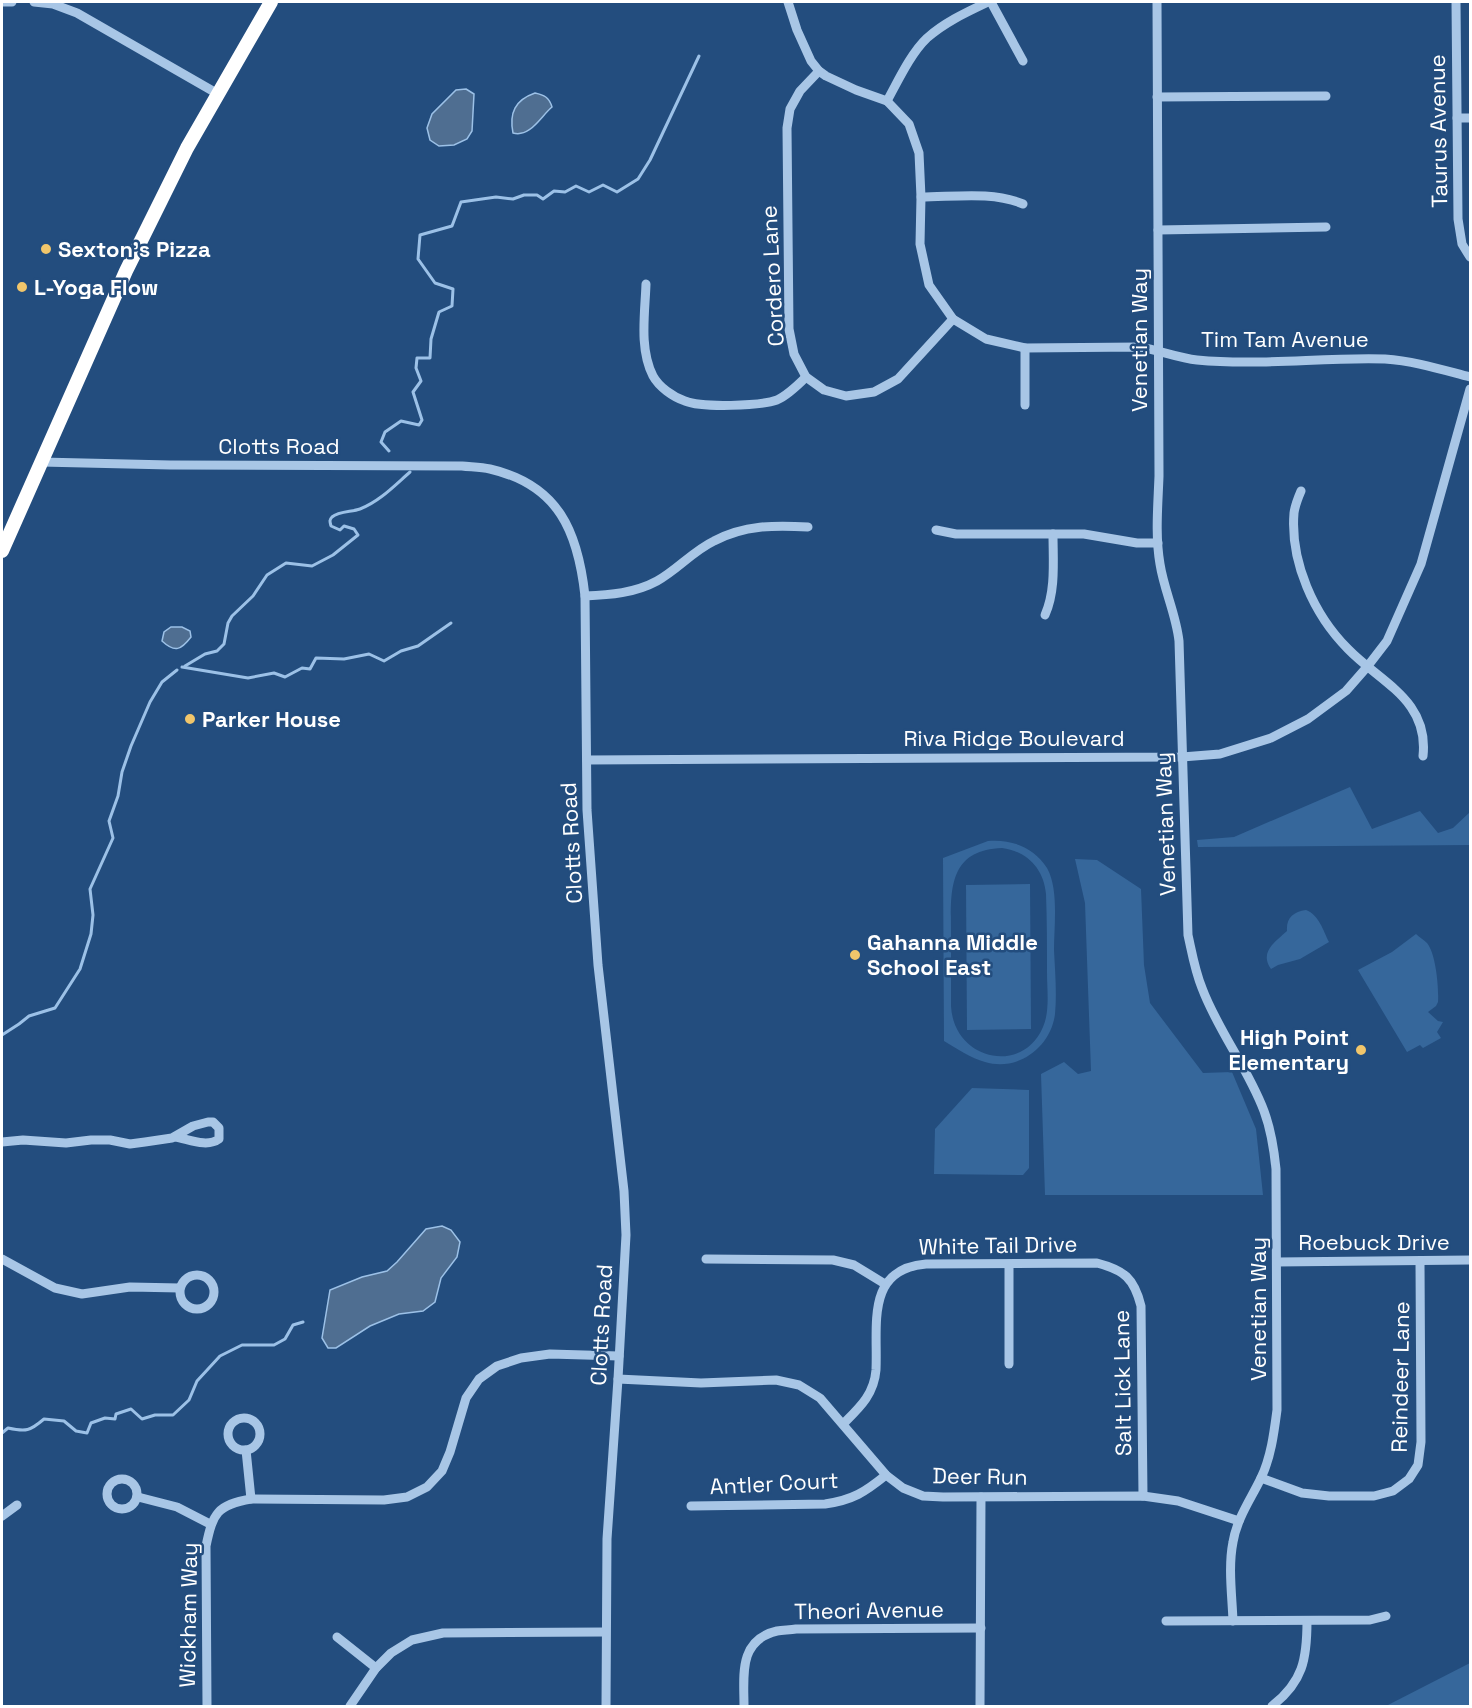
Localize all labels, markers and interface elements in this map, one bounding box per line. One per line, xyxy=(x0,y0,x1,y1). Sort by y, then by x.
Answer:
street label: Taurus Avenue xyxy=(1423,54,1453,208)
street label: Cordero Lane xyxy=(754,205,790,347)
place label: Sexton’s Pizza xyxy=(58,235,211,263)
marker: Sexton’s Pizza xyxy=(39,242,53,256)
street label: Venetian Way xyxy=(1125,268,1153,412)
place label: L-Yoga Flow xyxy=(34,273,158,301)
marker: L-Yoga Flow xyxy=(15,280,29,294)
street label: Tim Tam Avenue xyxy=(1201,325,1369,353)
street label: Clotts Road xyxy=(218,432,340,460)
place label: Parker House xyxy=(202,705,341,733)
marker: Parker House xyxy=(183,712,197,726)
street label: Riva Ridge Boulevard xyxy=(903,724,1125,752)
street label: Venetian Way xyxy=(1148,752,1182,896)
street label: Clotts Road xyxy=(554,782,588,904)
place label: Gahanna Middle School East xyxy=(867,928,1038,981)
marker: Gahanna Middle School East xyxy=(848,948,862,962)
place label: High Point Elementary xyxy=(1229,1023,1349,1076)
marker: High Point Elementary xyxy=(1354,1043,1368,1057)
street label: Roebuck Drive xyxy=(1298,1228,1450,1256)
street label: White Tail Drive xyxy=(918,1230,1078,1260)
street label: Venetian Way xyxy=(1244,1237,1272,1381)
street label: Clotts Road xyxy=(584,1264,618,1386)
street label: Reindeer Lane xyxy=(1385,1301,1415,1453)
street label: Salt Lick Lane xyxy=(1107,1310,1137,1456)
street label: Deer Run xyxy=(932,1461,1028,1491)
street label: Antler Court xyxy=(709,1466,839,1500)
street label: Wickham Way xyxy=(173,1542,203,1688)
street label: Theori Avenue xyxy=(794,1595,944,1625)

